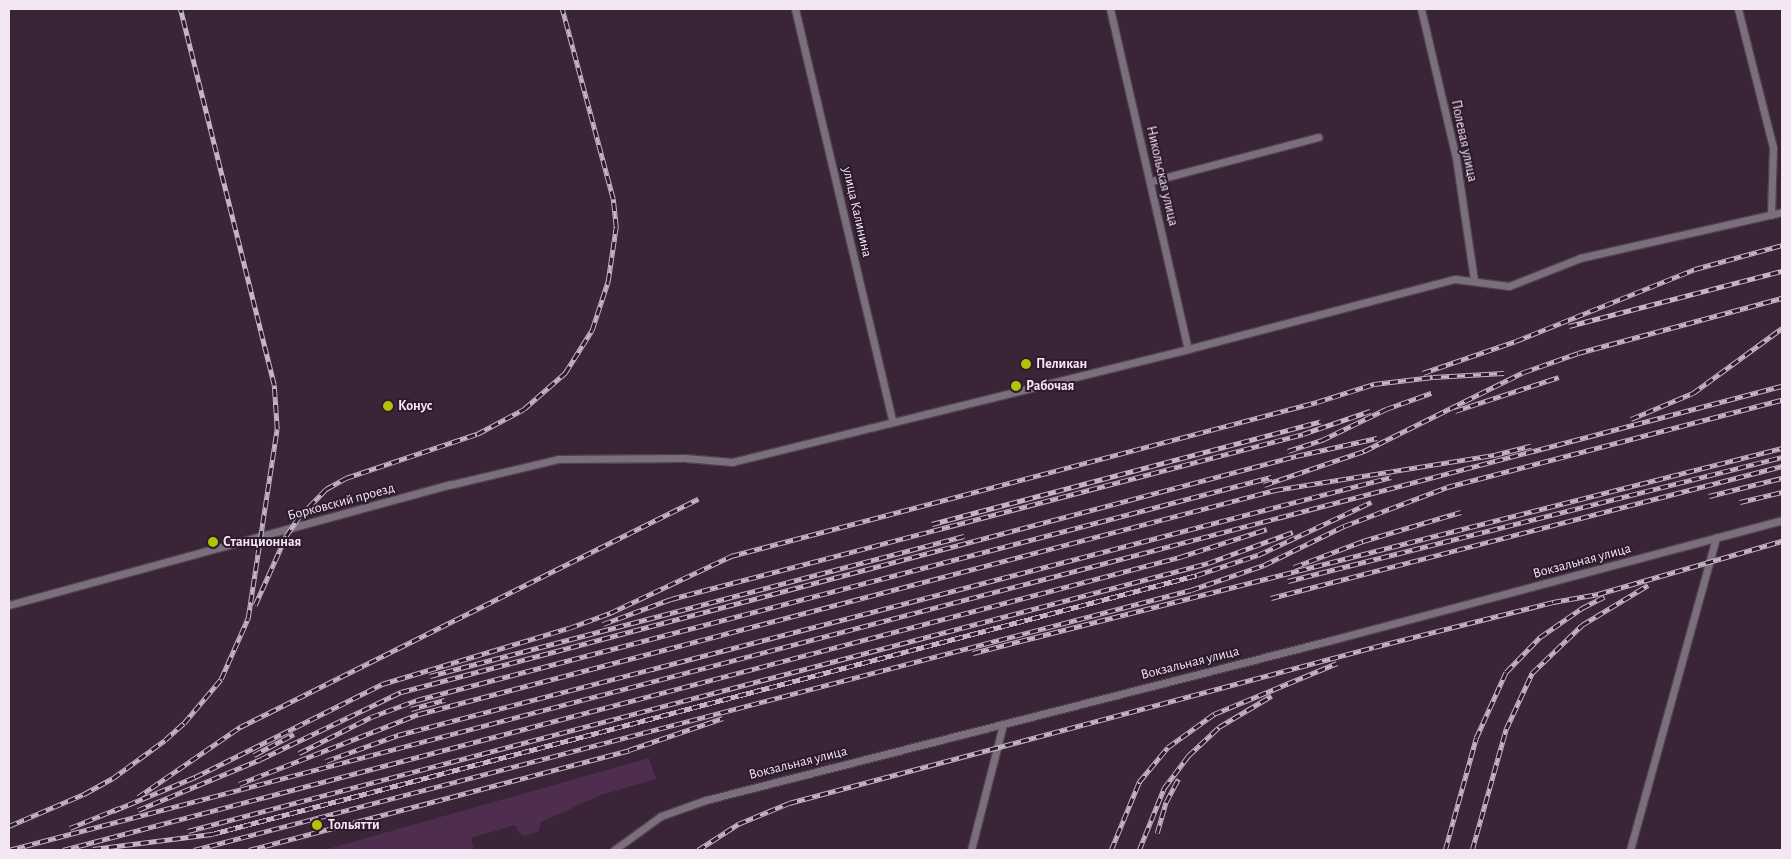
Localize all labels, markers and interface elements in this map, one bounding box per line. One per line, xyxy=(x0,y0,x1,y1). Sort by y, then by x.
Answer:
street label: Полевая улица xyxy=(1447,98,1481,184)
street label: Никольская улица xyxy=(1142,124,1182,228)
street label: улица Калинина xyxy=(838,165,876,259)
place label: Пеликан xyxy=(1036,356,1087,372)
marker: Пеликан xyxy=(1020,358,1032,370)
place label: Рабочая xyxy=(1026,378,1074,394)
marker: Рабочая xyxy=(1010,380,1022,392)
place label: Конус xyxy=(398,398,432,414)
marker: Конус xyxy=(382,400,394,412)
street label: Борковский проезд xyxy=(286,480,396,524)
place label: Станционная xyxy=(223,534,301,550)
marker: Станционная xyxy=(207,536,219,548)
street label: Вокзальная улица xyxy=(1531,540,1633,582)
street label: Вокзальная улица xyxy=(1139,643,1241,683)
street label: Вокзальная улица xyxy=(747,743,849,783)
place label: Тольятти xyxy=(328,817,380,833)
marker: Тольятти xyxy=(310,818,324,832)

